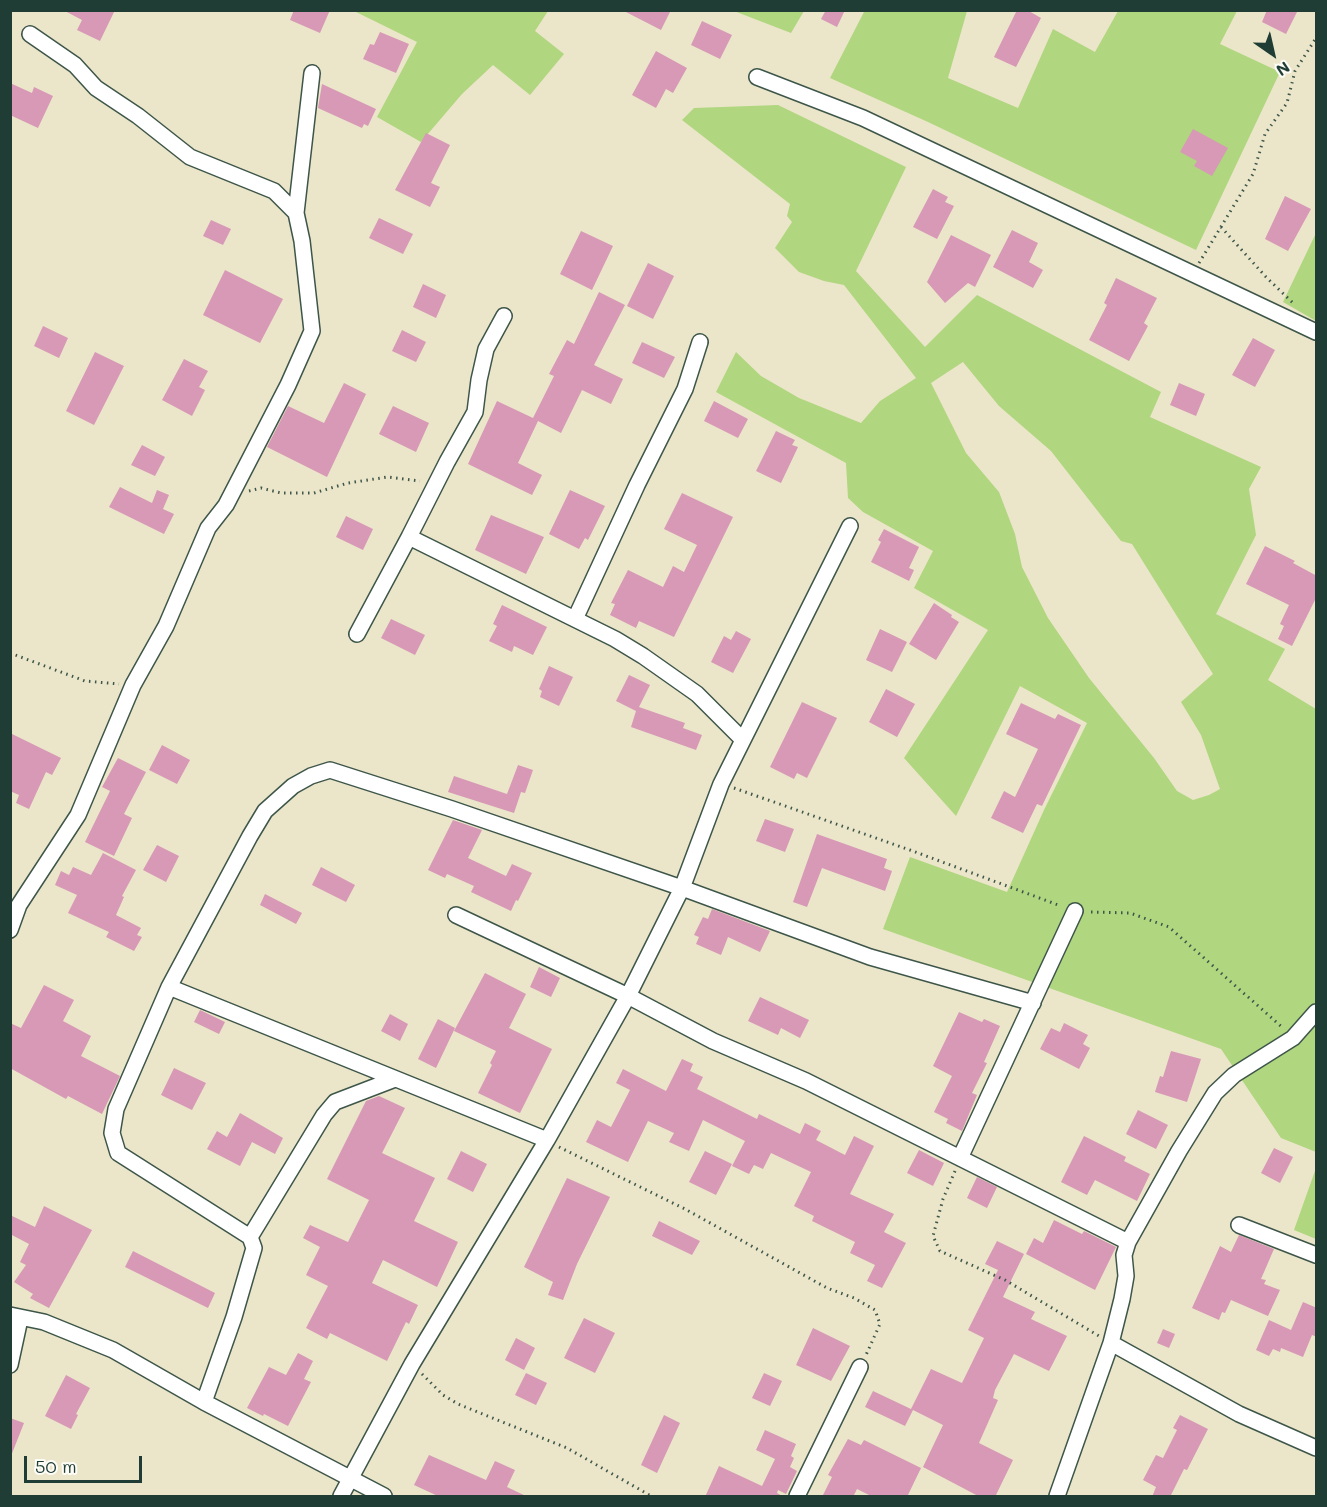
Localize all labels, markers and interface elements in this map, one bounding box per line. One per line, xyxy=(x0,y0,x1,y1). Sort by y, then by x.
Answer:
north arrow xyxy=(1243,24,1303,84)
text: N xyxy=(1272,57,1294,81)
scale bar xyxy=(27,1444,146,1482)
text: 50 m xyxy=(35,1454,77,1478)

